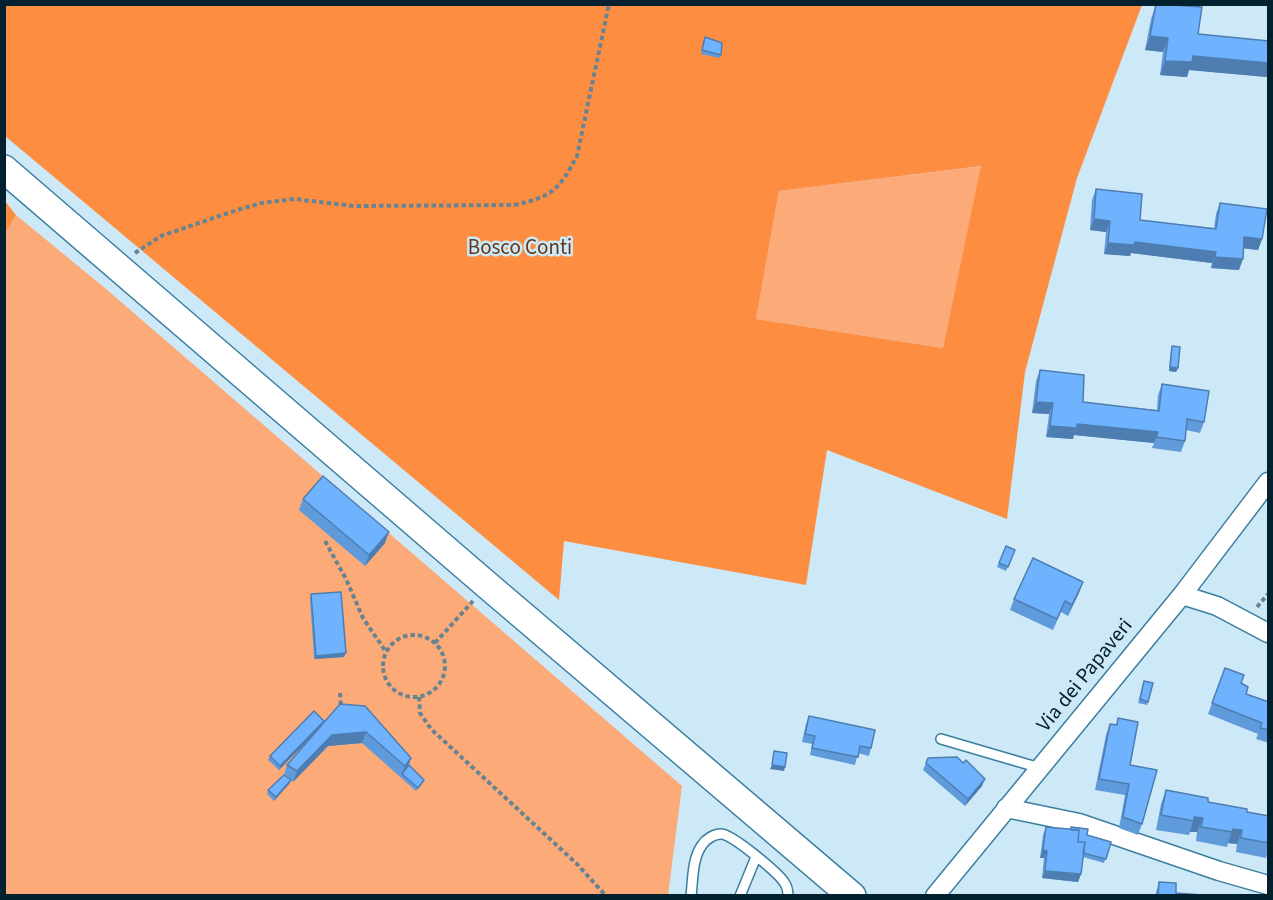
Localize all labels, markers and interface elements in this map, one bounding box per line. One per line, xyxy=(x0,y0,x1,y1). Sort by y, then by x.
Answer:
park label: Bosco Conti xyxy=(468,236,572,262)
street label: Via dei Papaveri xyxy=(1033,614,1139,738)

